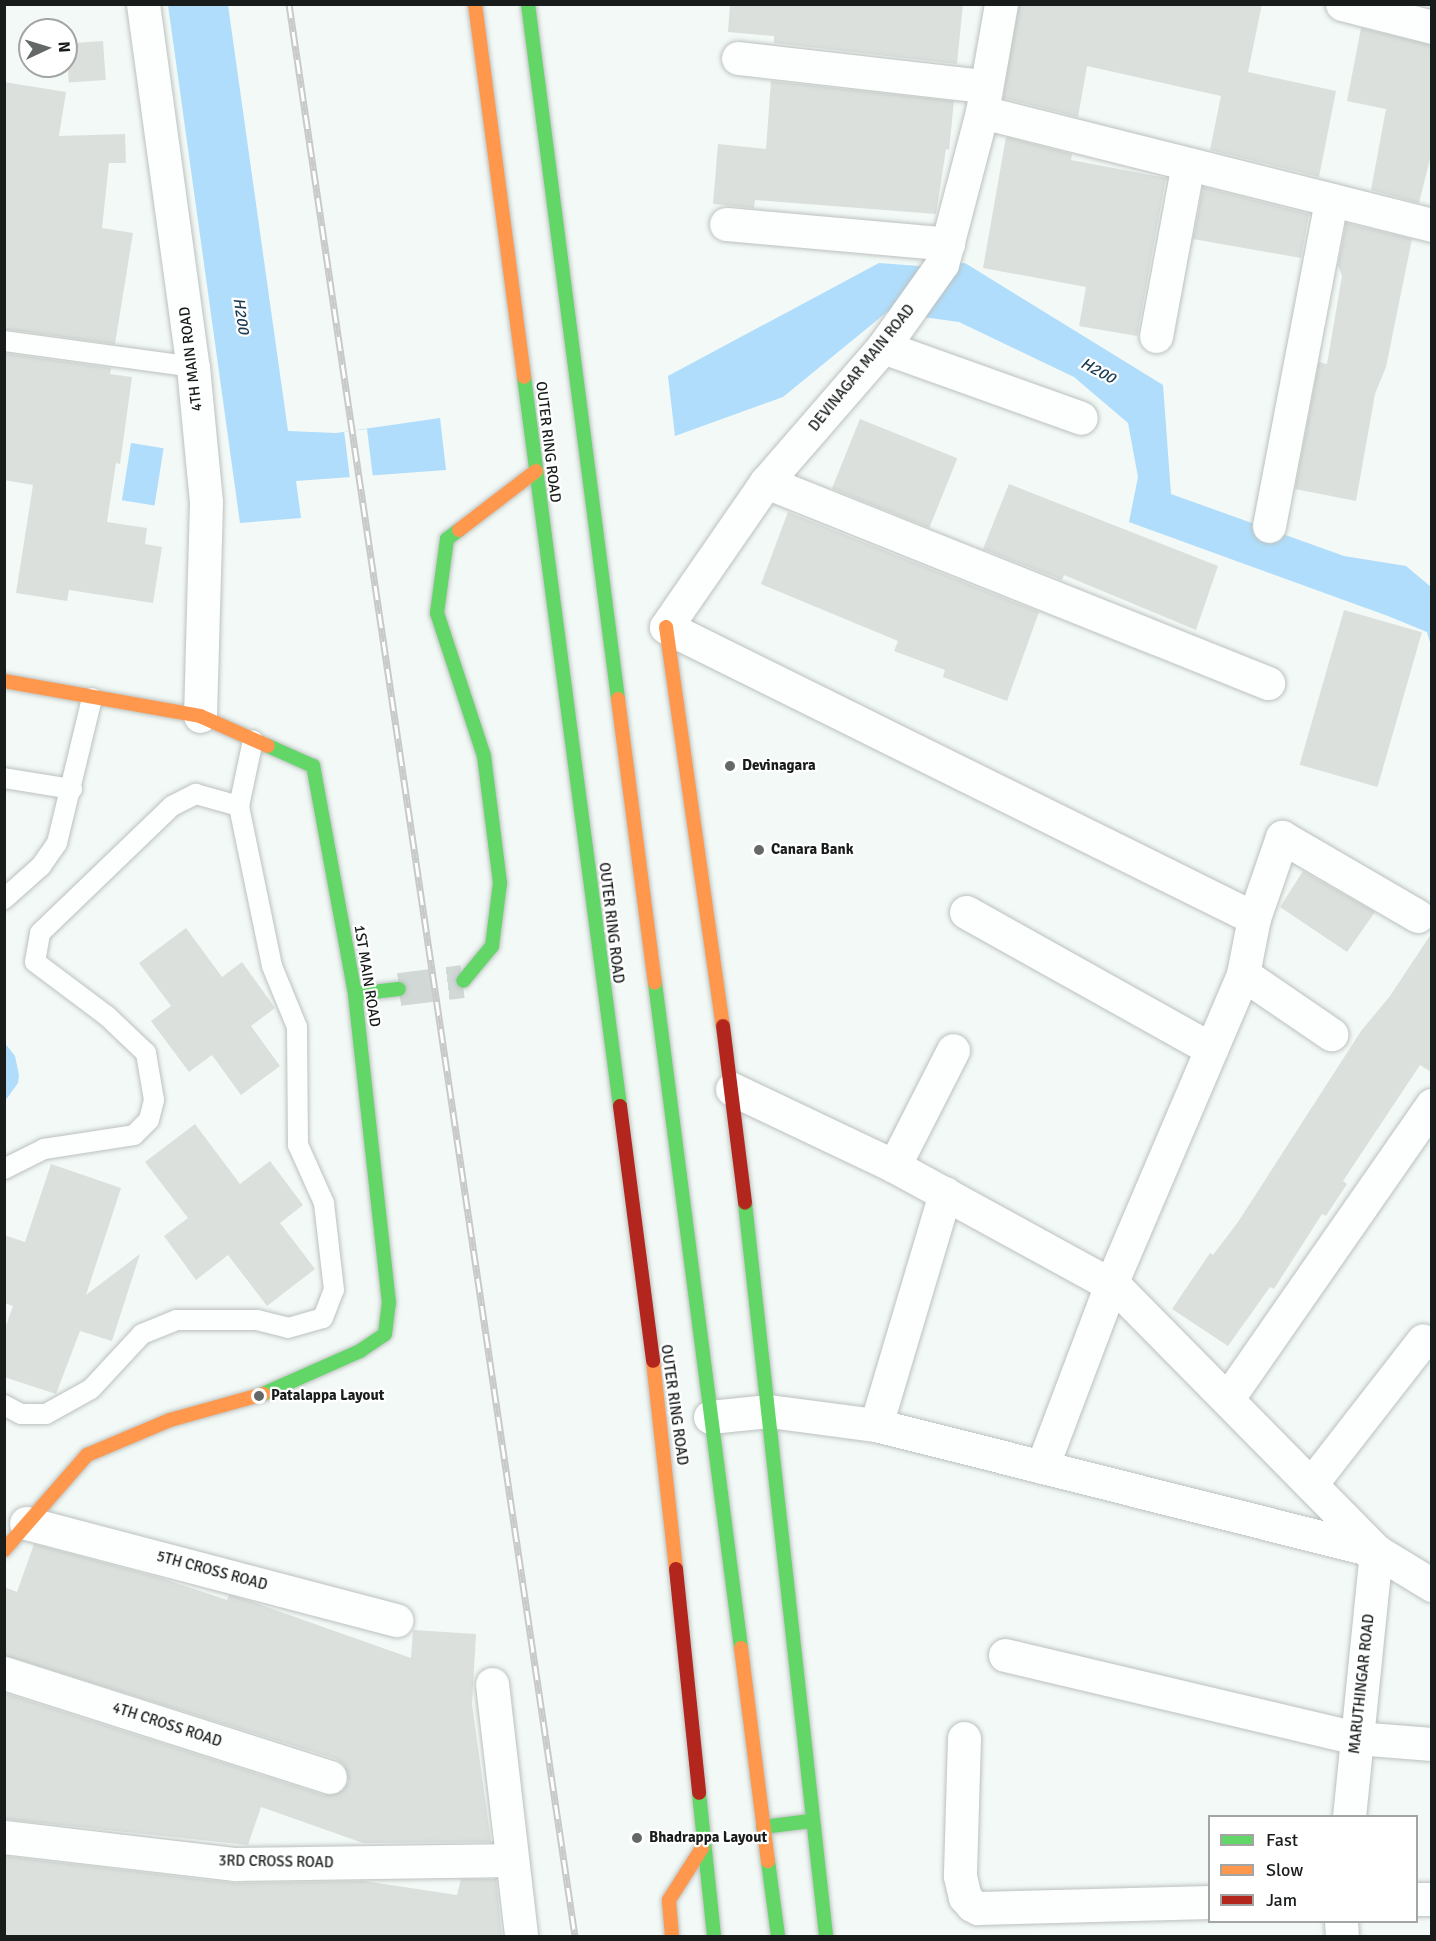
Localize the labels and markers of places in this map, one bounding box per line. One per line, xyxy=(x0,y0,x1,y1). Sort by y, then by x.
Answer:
place label: Devinagara xyxy=(742,757,816,775)
marker: Devinagara xyxy=(723,759,737,773)
place label: Canara Bank xyxy=(771,841,853,859)
marker: Canara Bank xyxy=(752,843,766,857)
place label: Patalappa Layout xyxy=(271,1387,384,1405)
marker: Patalappa Layout xyxy=(252,1389,266,1403)
place label: Bhadrappa Layout xyxy=(649,1829,767,1847)
marker: Bhadrappa Layout xyxy=(630,1831,644,1845)

